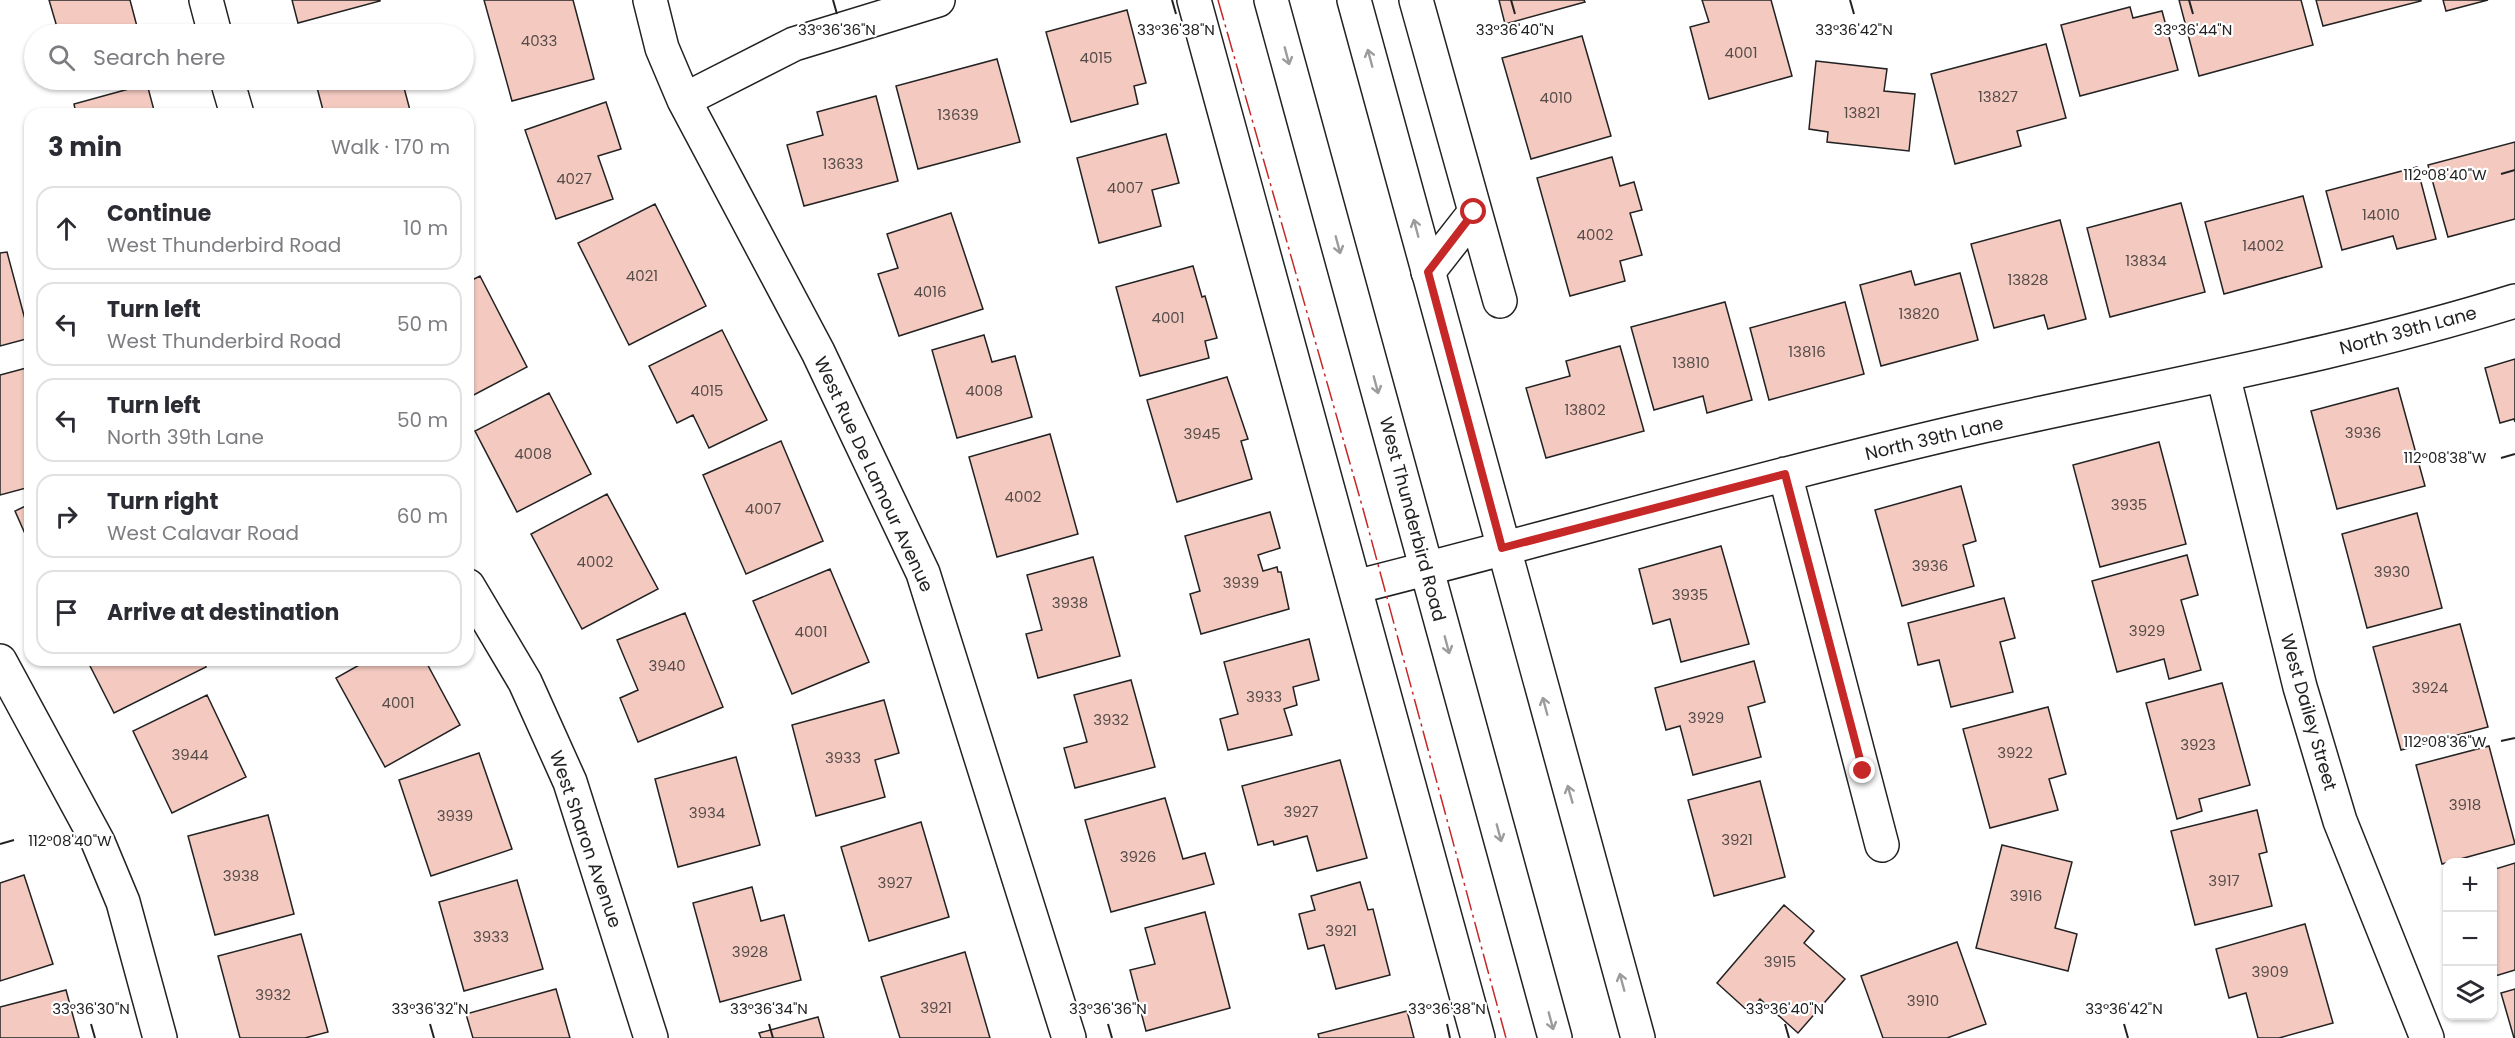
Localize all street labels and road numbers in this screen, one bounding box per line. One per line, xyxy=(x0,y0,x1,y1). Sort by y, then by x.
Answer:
street label: North 39th Lane xyxy=(2337,300,2479,360)
street label: West Rue De Lamour Avenue xyxy=(808,352,940,596)
street label: North 39th Lane xyxy=(1862,410,2006,466)
street label: West Thunderbird Road xyxy=(1374,414,1452,624)
street label: West Dailey Street xyxy=(2275,631,2343,793)
street label: West Sharon Avenue xyxy=(544,747,628,931)

